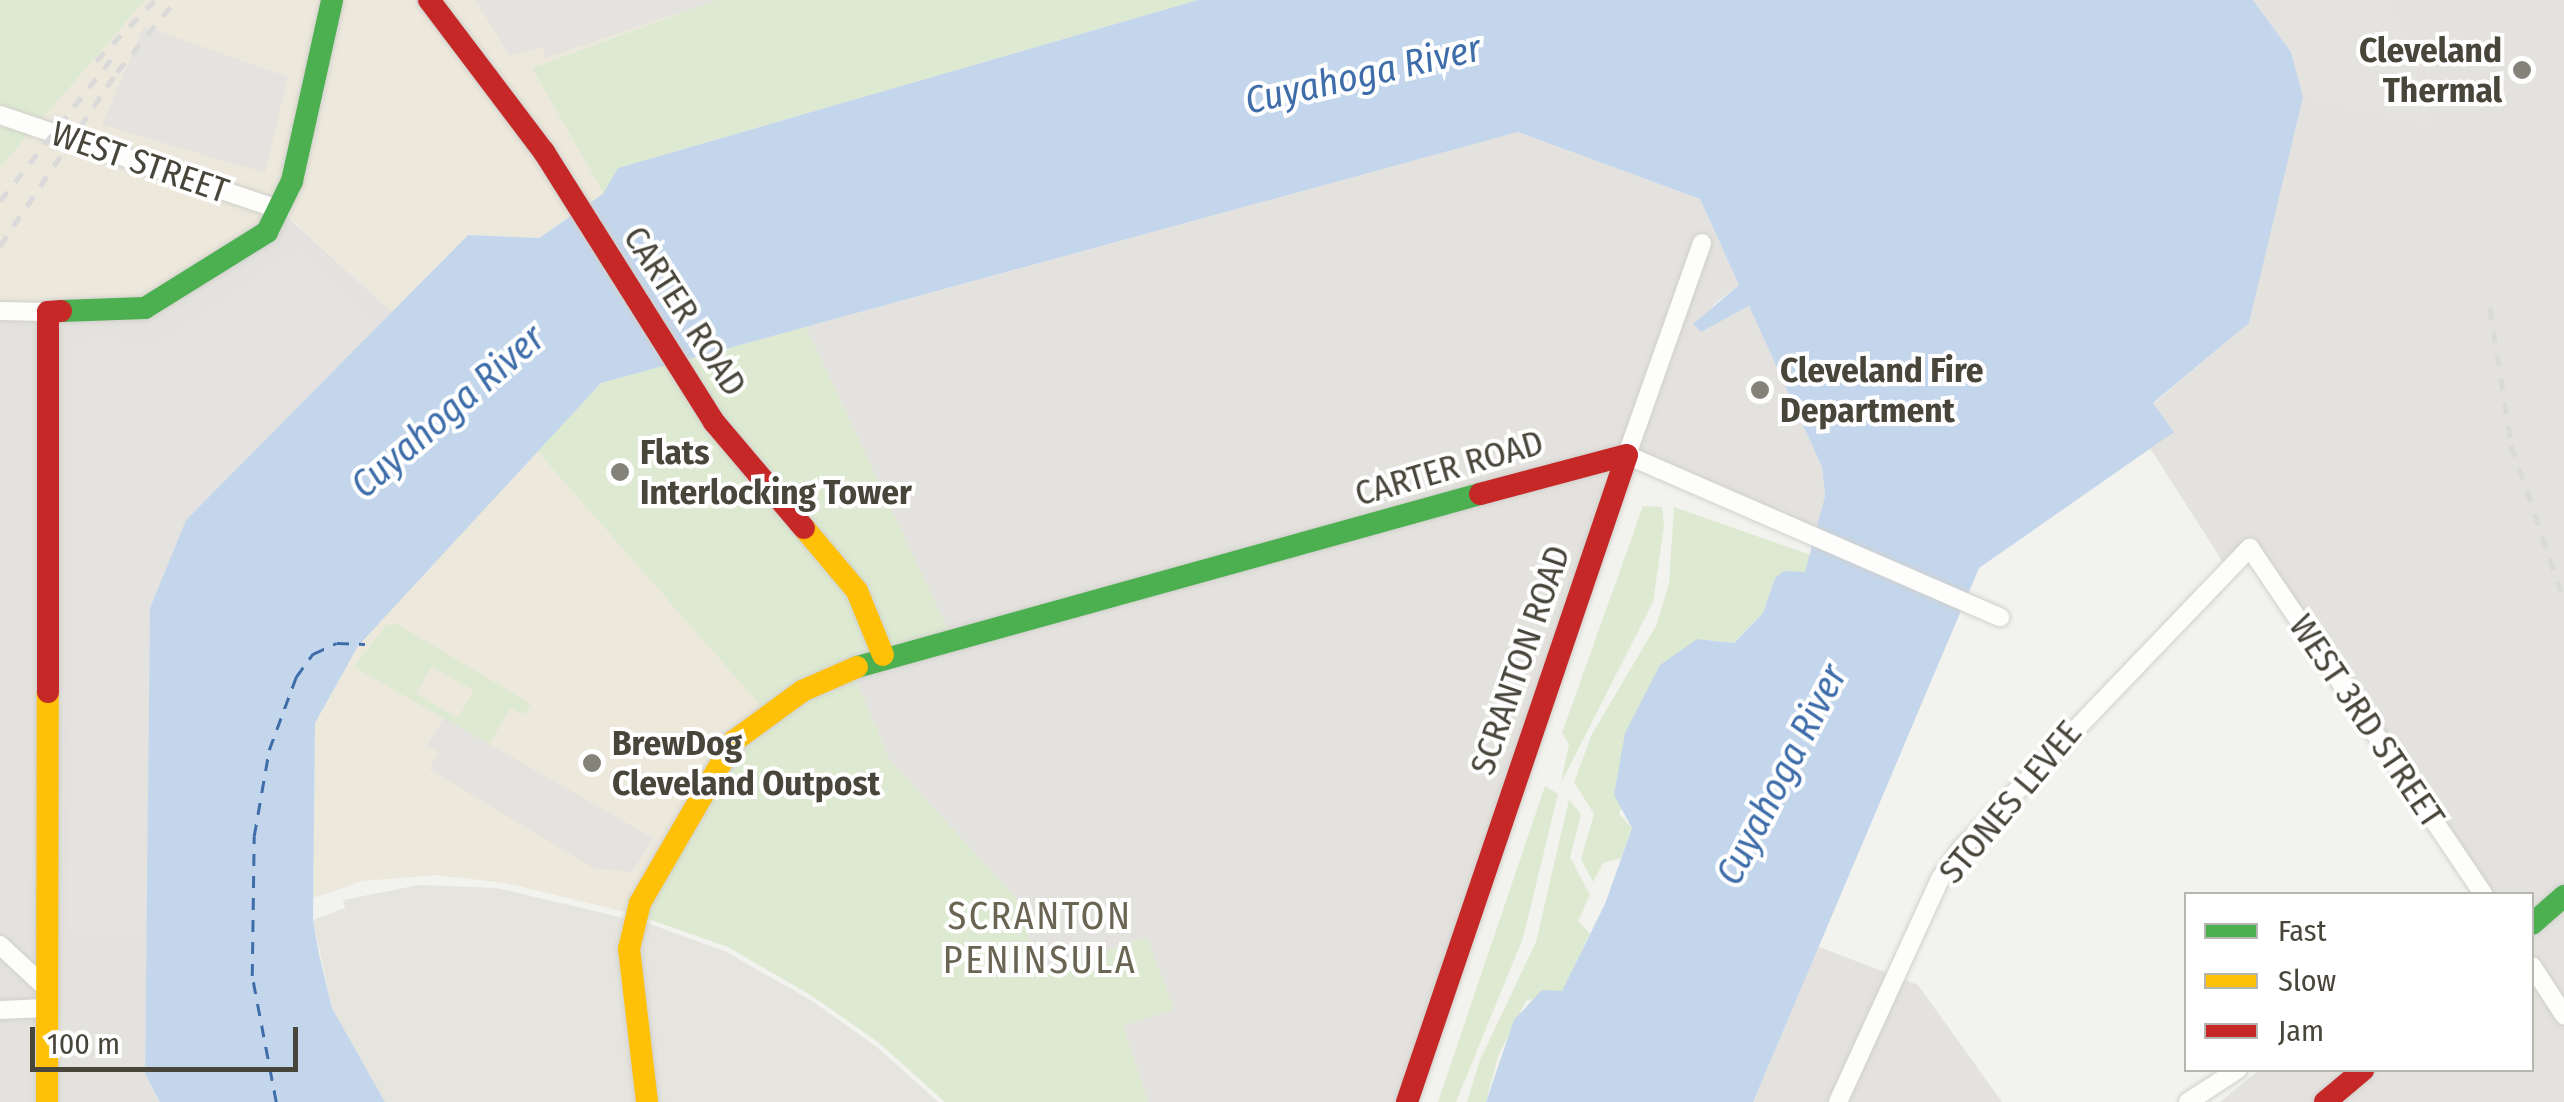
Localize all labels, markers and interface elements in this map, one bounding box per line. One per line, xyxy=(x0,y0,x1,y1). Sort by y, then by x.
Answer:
water label: Cuyahoga River xyxy=(1241,26,1485,124)
place label: Cleveland Thermal xyxy=(2359,29,2502,111)
marker: Cleveland Thermal xyxy=(2511,59,2533,81)
street label: WEST STREET xyxy=(46,112,234,212)
street label: CARTER ROAD xyxy=(615,218,755,404)
water label: Cuyahoga River xyxy=(342,316,554,508)
place label: Cleveland Fire Department xyxy=(1780,349,1983,431)
marker: Cleveland Fire Department xyxy=(1749,379,1771,401)
street label: CARTER ROAD xyxy=(1350,421,1548,515)
place label: Flats Interlocking Tower xyxy=(640,431,912,513)
marker: Flats Interlocking Tower xyxy=(609,461,631,483)
street label: SCRANTON ROAD xyxy=(1461,540,1579,780)
street label: WEST 3RD STREET xyxy=(2280,607,2454,835)
water label: Cuyahoga River xyxy=(1707,657,1857,893)
street label: STONES LEVEE xyxy=(1930,712,2090,892)
place label: BrewDog Cleveland Outpost xyxy=(612,722,880,804)
marker: BrewDog Cleveland Outpost xyxy=(581,752,603,774)
legend xyxy=(2184,892,2534,1072)
district label: SCRANTON PENINSULA xyxy=(943,894,1137,984)
text: Fast xyxy=(2278,913,2326,949)
text: Slow xyxy=(2278,963,2336,999)
scale bar xyxy=(35,1007,302,1069)
text: Jam xyxy=(2278,1013,2324,1049)
text: 100 m xyxy=(47,1026,120,1062)

